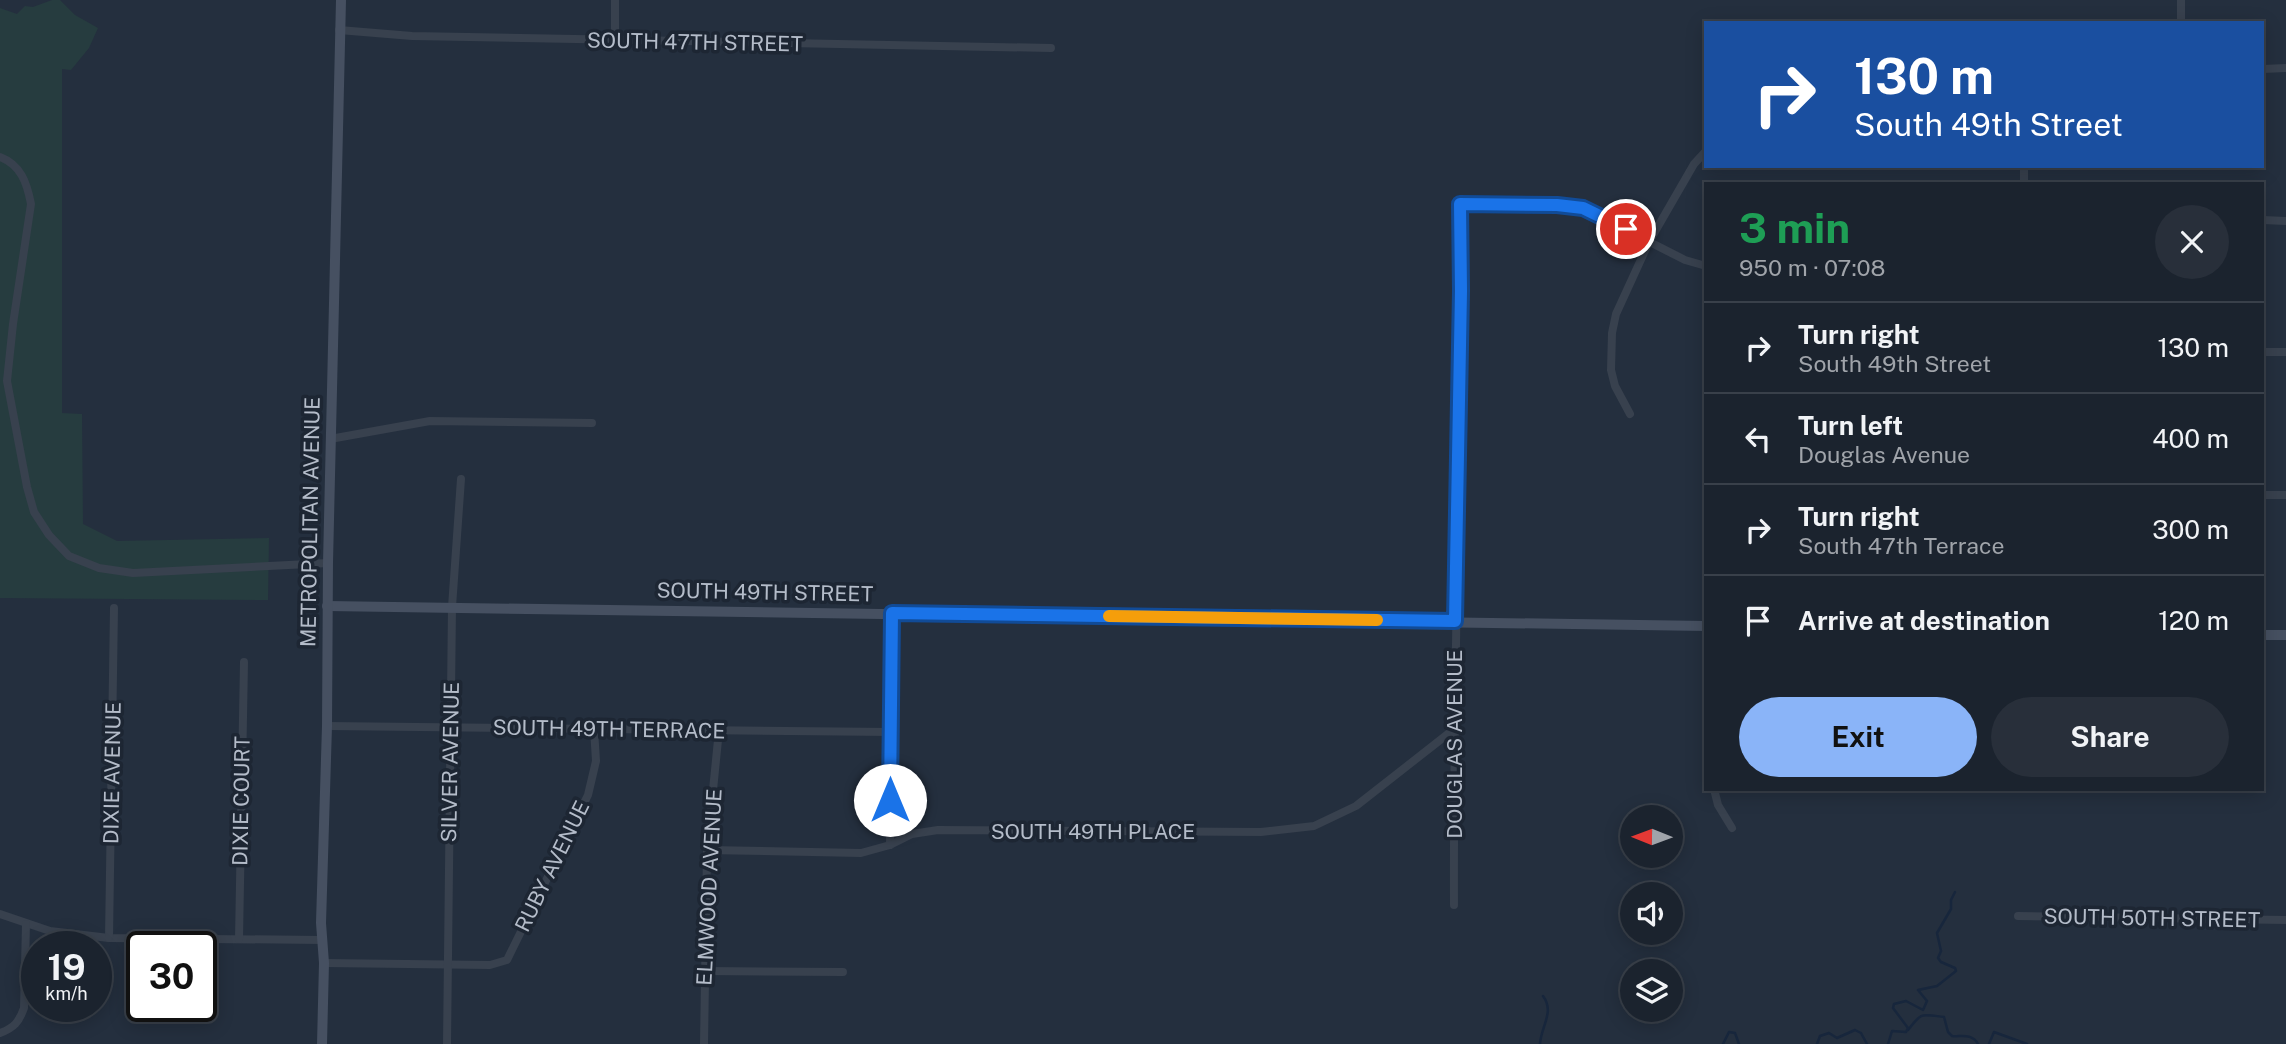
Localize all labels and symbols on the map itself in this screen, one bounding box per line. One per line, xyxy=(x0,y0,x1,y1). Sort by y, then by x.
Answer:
street label: SOUTH 47TH STREET xyxy=(587,28,803,56)
pin xyxy=(1596,199,1656,259)
street label: METROPOLITAN AVENUE xyxy=(295,397,325,647)
street label: SOUTH 49TH STREET xyxy=(656,578,874,606)
street label: DOUGLAS AVENUE xyxy=(1442,649,1467,839)
street label: SILVER AVENUE xyxy=(436,681,464,843)
street label: DIXIE AVENUE xyxy=(98,702,126,844)
street label: SOUTH 49TH TERRACE xyxy=(492,714,726,744)
street label: DIXIE COURT xyxy=(227,736,255,866)
position arrow xyxy=(853,763,927,837)
street label: ELMWOOD AVENUE xyxy=(691,788,727,986)
street label: RUBY AVENUE xyxy=(510,796,594,936)
north arrow xyxy=(1620,805,1684,868)
street label: SOUTH 49TH PLACE xyxy=(991,819,1195,844)
street label: SOUTH 50TH STREET xyxy=(2043,904,2261,932)
speed limit sign: 30 xyxy=(126,931,217,1022)

